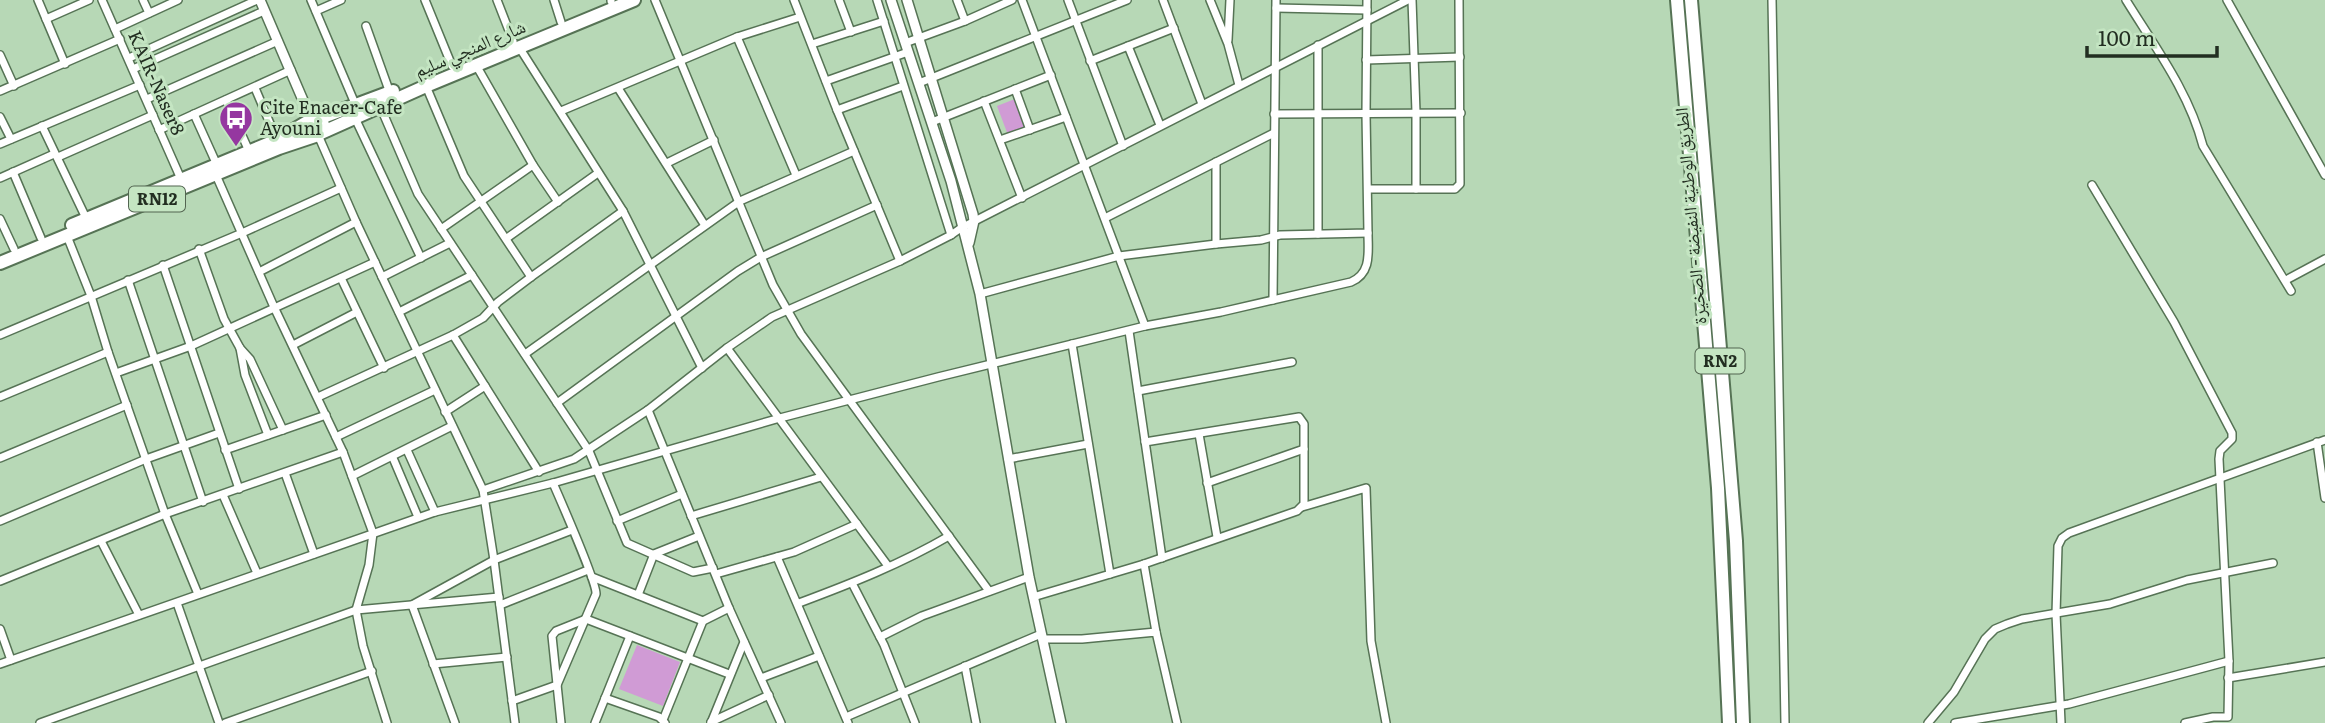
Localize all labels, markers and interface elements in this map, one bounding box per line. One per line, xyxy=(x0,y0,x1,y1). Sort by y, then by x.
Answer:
street label: شارع المنجي سليم xyxy=(409,12,530,86)
scale bar xyxy=(2087,14,2216,58)
text: 100 m xyxy=(2098,21,2155,52)
street label: KAIR-Naser8 xyxy=(122,26,193,139)
place label: Cite Enacer-Cafe Ayouni xyxy=(260,93,402,141)
bus stop icon: Cite Enacer-Cafe Ayouni xyxy=(217,99,255,148)
street label: الطريق الوطنية النفيضة - الصخيرة xyxy=(1667,107,1712,326)
road number: RN12 xyxy=(129,186,185,211)
road number: RN2 xyxy=(1696,348,1744,374)

